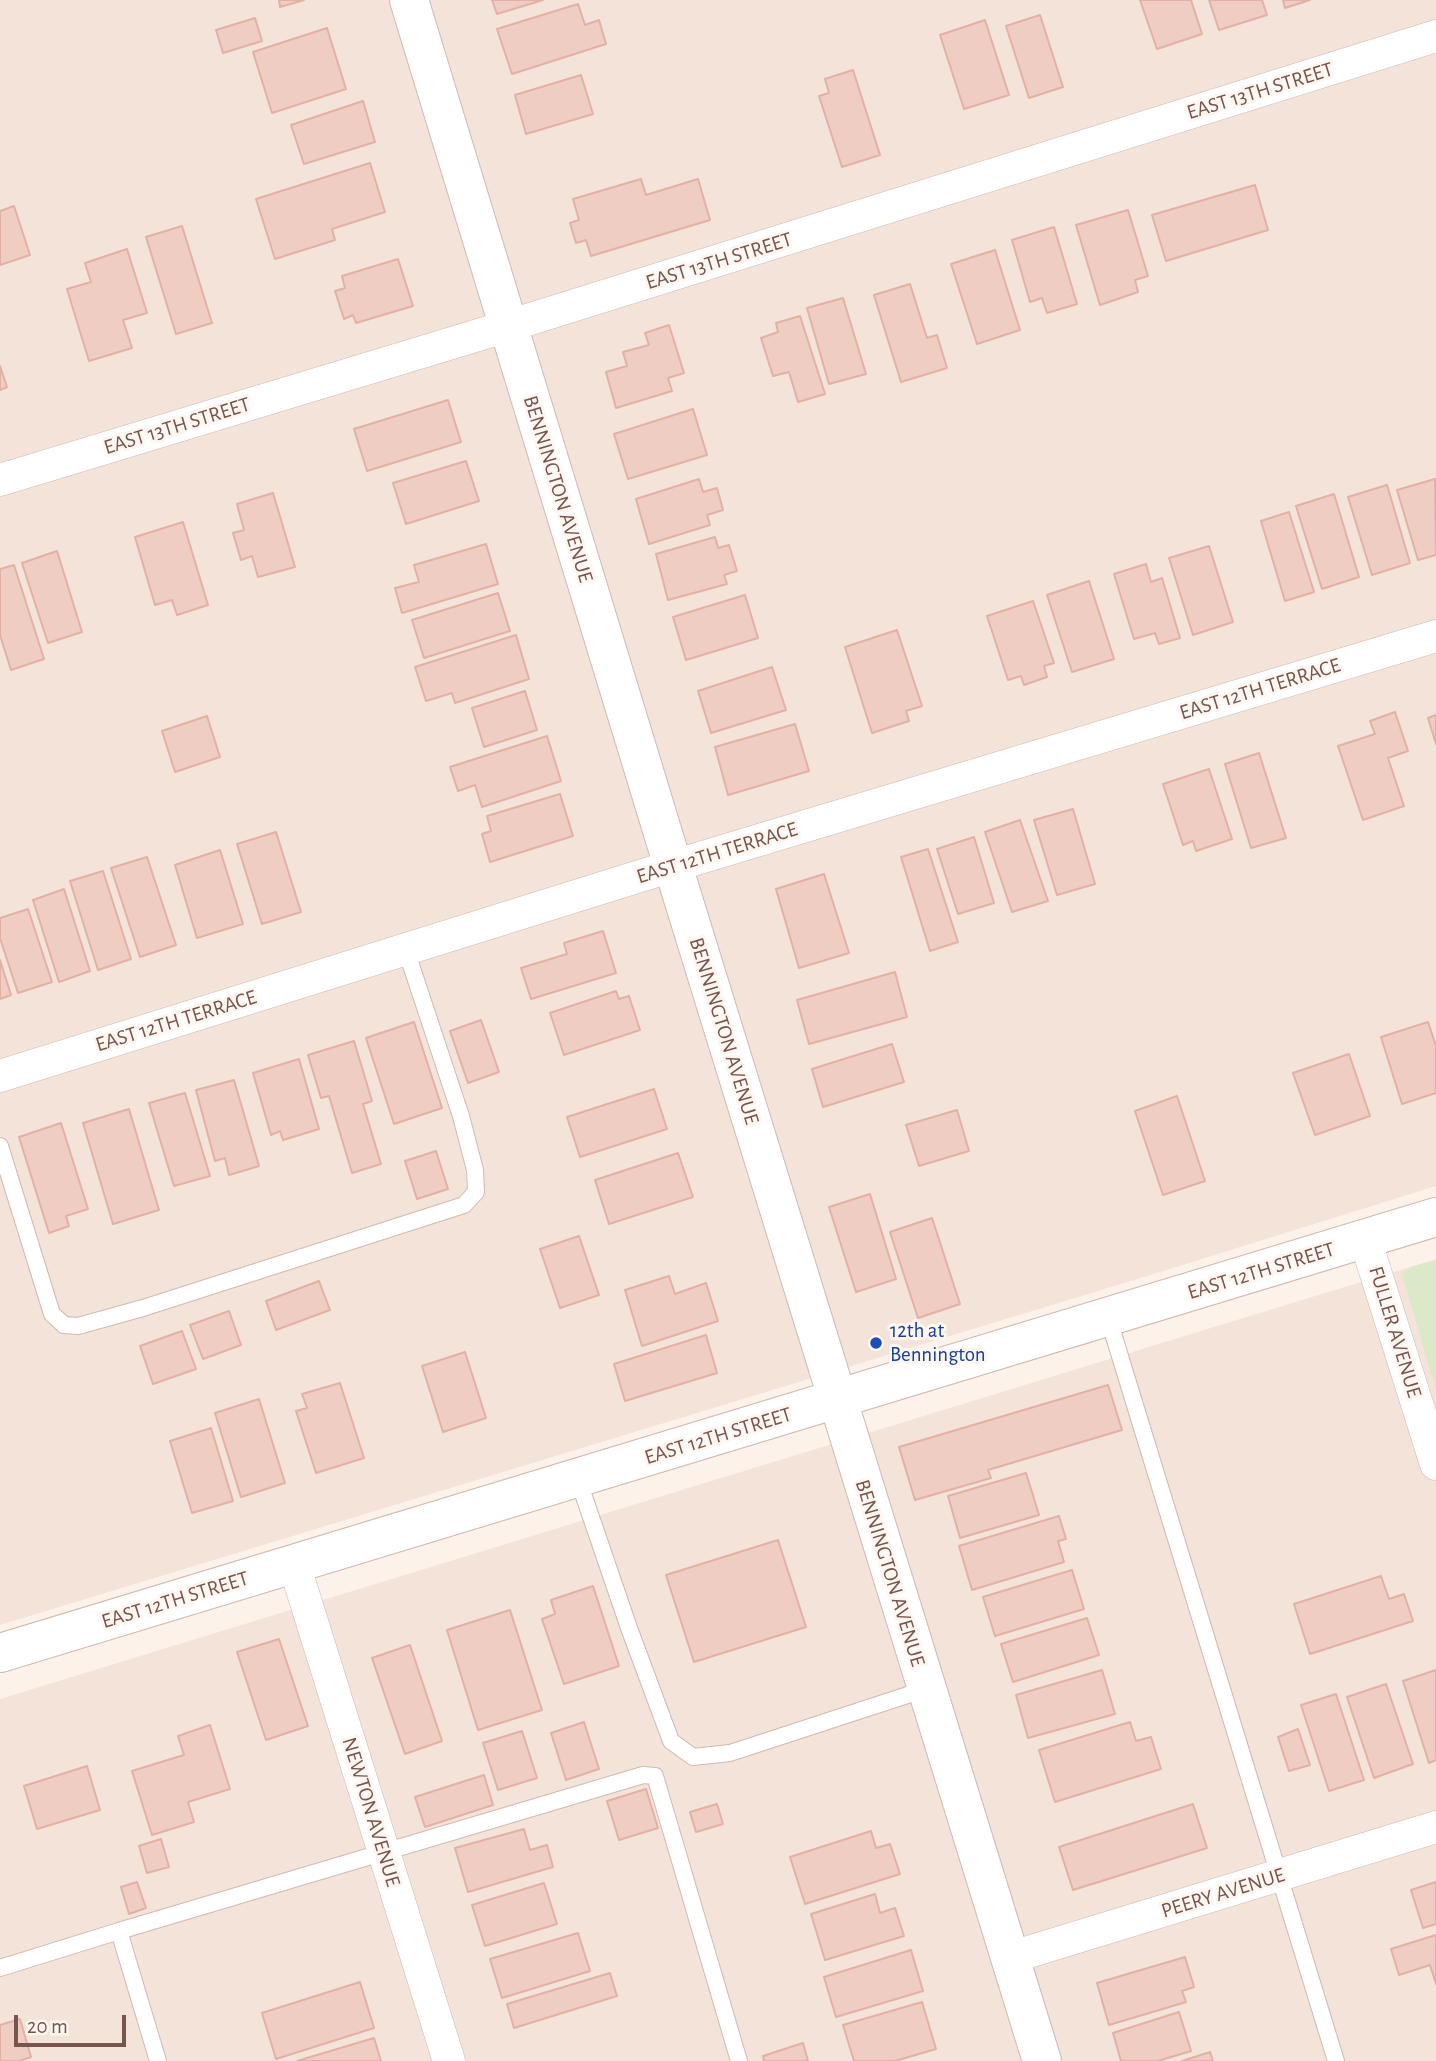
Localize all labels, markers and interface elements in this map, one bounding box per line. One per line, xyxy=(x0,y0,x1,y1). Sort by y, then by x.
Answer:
street label: EAST 13TH STREET xyxy=(1184,57,1336,125)
street label: EAST 13TH STREET xyxy=(643,227,795,295)
street label: EAST 13TH STREET xyxy=(101,392,253,460)
street label: BENNINGTON AVENUE xyxy=(518,392,598,586)
street label: EAST 12TH TERRACE xyxy=(1176,653,1344,725)
street label: EAST 12TH TERRACE xyxy=(633,817,801,889)
street label: BENNINGTON AVENUE xyxy=(684,934,764,1128)
street label: EAST 12TH TERRACE xyxy=(92,985,260,1057)
street label: EAST 12TH STREET xyxy=(1184,1237,1338,1305)
street label: FULLER AVENUE xyxy=(1363,1263,1427,1401)
place label: 12th at Bennington xyxy=(890,1318,986,1368)
marker: 12th at Bennington xyxy=(868,1335,884,1351)
street label: EAST 12TH STREET xyxy=(641,1402,795,1470)
street label: BENNINGTON AVENUE xyxy=(850,1476,930,1670)
street label: EAST 12TH STREET xyxy=(98,1566,252,1634)
street label: NEWTON AVENUE xyxy=(336,1734,406,1890)
street label: PEERY AVENUE xyxy=(1158,1862,1288,1924)
scale bar xyxy=(18,2002,130,2046)
text: 20 m xyxy=(27,2016,68,2037)

